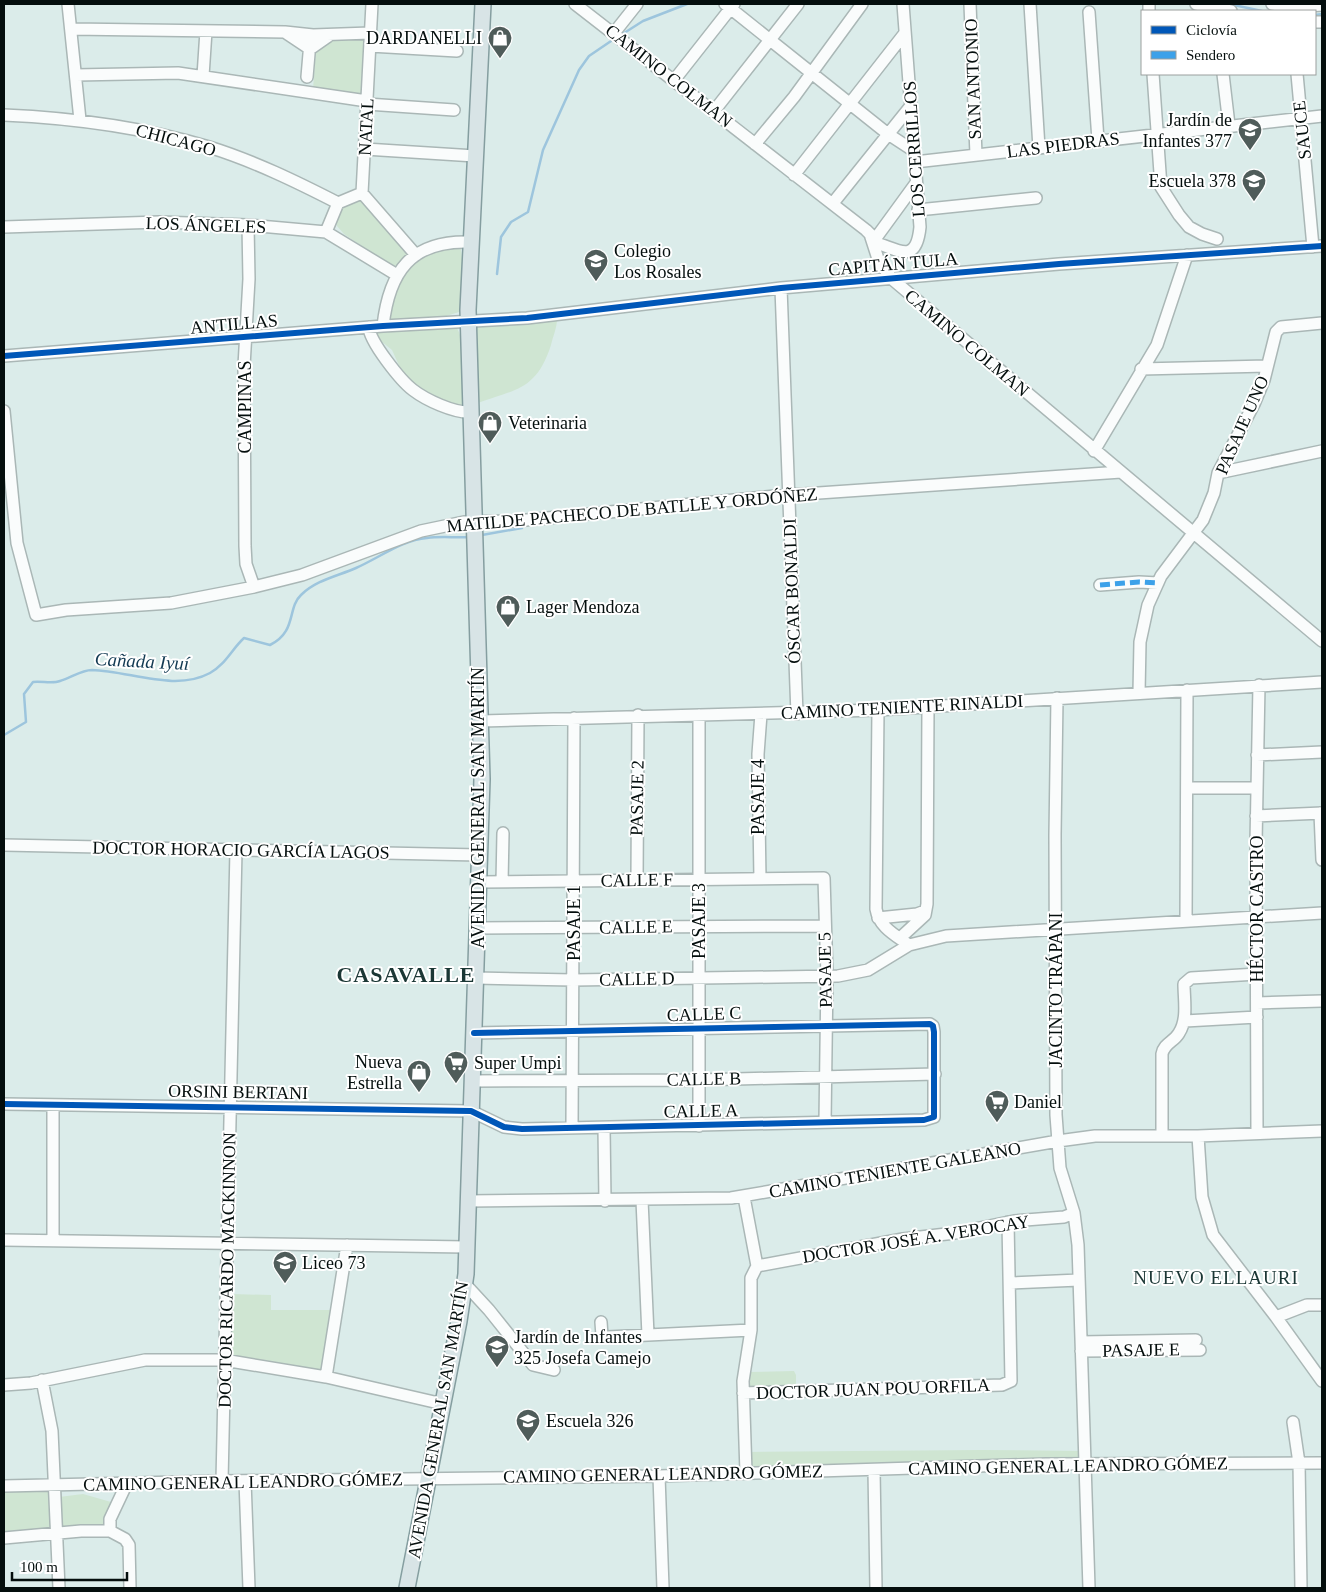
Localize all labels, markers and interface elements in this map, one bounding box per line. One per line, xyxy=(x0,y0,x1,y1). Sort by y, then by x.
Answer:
legend xyxy=(1141,10,1316,75)
street label: SAN ANTONIO xyxy=(961,18,985,140)
street label: CAMINO COLMAN xyxy=(602,20,736,132)
text: Ciclovía xyxy=(1186,22,1237,38)
shop icon: DARDANELLI xyxy=(487,25,513,59)
place label: DARDANELLI xyxy=(366,28,482,48)
text: Sendero xyxy=(1186,47,1235,63)
street label: LOS CERRILLOS xyxy=(899,80,929,218)
street label: NATAL xyxy=(355,98,377,156)
street label: SAUCE xyxy=(1289,100,1315,160)
place label: Jardín de Infantes 377 xyxy=(1143,110,1232,151)
school or university icon: Jardín de Infantes 377 xyxy=(1237,117,1263,151)
street label: CHICAGO xyxy=(134,120,218,160)
street label: LAS PIEDRAS xyxy=(1005,128,1121,162)
school or university icon: Escuela 378 xyxy=(1241,168,1267,202)
place label: Escuela 378 xyxy=(1149,171,1236,191)
street label: LOS ÁNGELES xyxy=(145,212,267,237)
place label: Colegio Los Rosales xyxy=(614,241,702,282)
street label: CAPITÁN TULA xyxy=(827,247,959,280)
school or university icon: Colegio Los Rosales xyxy=(583,248,609,282)
street label: CAMINO COLMAN xyxy=(901,285,1033,401)
street label: ANTILLAS xyxy=(189,310,279,338)
street label: CAMPINAS xyxy=(235,360,255,454)
street label: PASAJE UNO xyxy=(1211,373,1273,477)
shop icon: Veterinaria xyxy=(477,410,503,444)
place label: Veterinaria xyxy=(508,413,587,433)
street label: MATILDE PACHECO DE BATLLE Y ORDÓÑEZ xyxy=(446,483,818,536)
street label: ÓSCAR BONALDI xyxy=(778,518,805,664)
shop icon: Lager Mendoza xyxy=(495,594,521,628)
place label: Lager Mendoza xyxy=(526,597,639,617)
water label: Cañada Iyuí xyxy=(94,648,191,674)
street label: AVENIDA GENERAL SAN MARTÍN xyxy=(467,667,488,949)
street label: CAMINO TENIENTE RINALDI xyxy=(780,691,1024,723)
street label: PASAJE 4 xyxy=(748,759,768,835)
street label: PASAJE 2 xyxy=(626,760,648,836)
street label: HÉCTOR CASTRO xyxy=(1246,835,1267,983)
street label: DOCTOR HORACIO GARCÍA LAGOS xyxy=(92,836,390,863)
street label: CALLE F xyxy=(601,869,673,891)
street label: PASAJE 3 xyxy=(689,883,709,959)
street label: PASAJE 1 xyxy=(564,885,584,961)
street label: JACINTO TRÁPANI xyxy=(1045,912,1066,1068)
street label: CALLE E xyxy=(599,916,673,938)
street label: PASAJE 5 xyxy=(814,932,836,1008)
district label: CASAVALLE xyxy=(336,962,476,987)
street label: CALLE D xyxy=(599,968,675,990)
street label: CALLE C xyxy=(666,1003,742,1025)
supermarket icon: Super Umpi xyxy=(443,1050,469,1084)
place label: Nueva Estrella xyxy=(347,1052,402,1093)
place label: Super Umpi xyxy=(474,1053,562,1073)
shop icon: Nueva Estrella xyxy=(406,1059,432,1093)
street label: CALLE B xyxy=(667,1068,741,1090)
street label: ORSINI BERTANI xyxy=(168,1081,308,1103)
supermarket icon: Daniel xyxy=(984,1089,1010,1123)
place label: Daniel xyxy=(1014,1092,1062,1112)
street label: CALLE A xyxy=(664,1100,738,1122)
street label: DOCTOR RICARDO MACKINNON xyxy=(215,1132,239,1408)
street label: CAMINO TENIENTE GALEANO xyxy=(767,1138,1023,1202)
street label: DOCTOR JOSÉ A. VEROCAY xyxy=(801,1210,1031,1267)
school or university icon: Liceo 73 xyxy=(272,1250,298,1284)
place label: Liceo 73 xyxy=(302,1253,365,1273)
district label: NUEVO ELLAURI xyxy=(1133,1267,1299,1288)
street label: AVENIDA GENERAL SAN MARTÍN xyxy=(403,1280,472,1560)
place label: Jardín de Infantes 325 Josefa Camejo xyxy=(514,1327,651,1368)
school or university icon: Jardín de Infantes 325 Josefa Camejo xyxy=(484,1334,510,1368)
street label: PASAJE E xyxy=(1102,1339,1180,1361)
street label: DOCTOR JUAN POU ORFILA xyxy=(756,1375,990,1403)
school or university icon: Escuela 326 xyxy=(515,1408,541,1442)
place label: Escuela 326 xyxy=(546,1411,633,1431)
street label: CAMINO GENERAL LEANDRO GÓMEZ xyxy=(908,1452,1228,1479)
street label: CAMINO GENERAL LEANDRO GÓMEZ xyxy=(503,1460,823,1487)
street label: CAMINO GENERAL LEANDRO GÓMEZ xyxy=(83,1468,403,1495)
scale bar xyxy=(12,1550,128,1582)
text: 100 m xyxy=(20,1559,58,1575)

